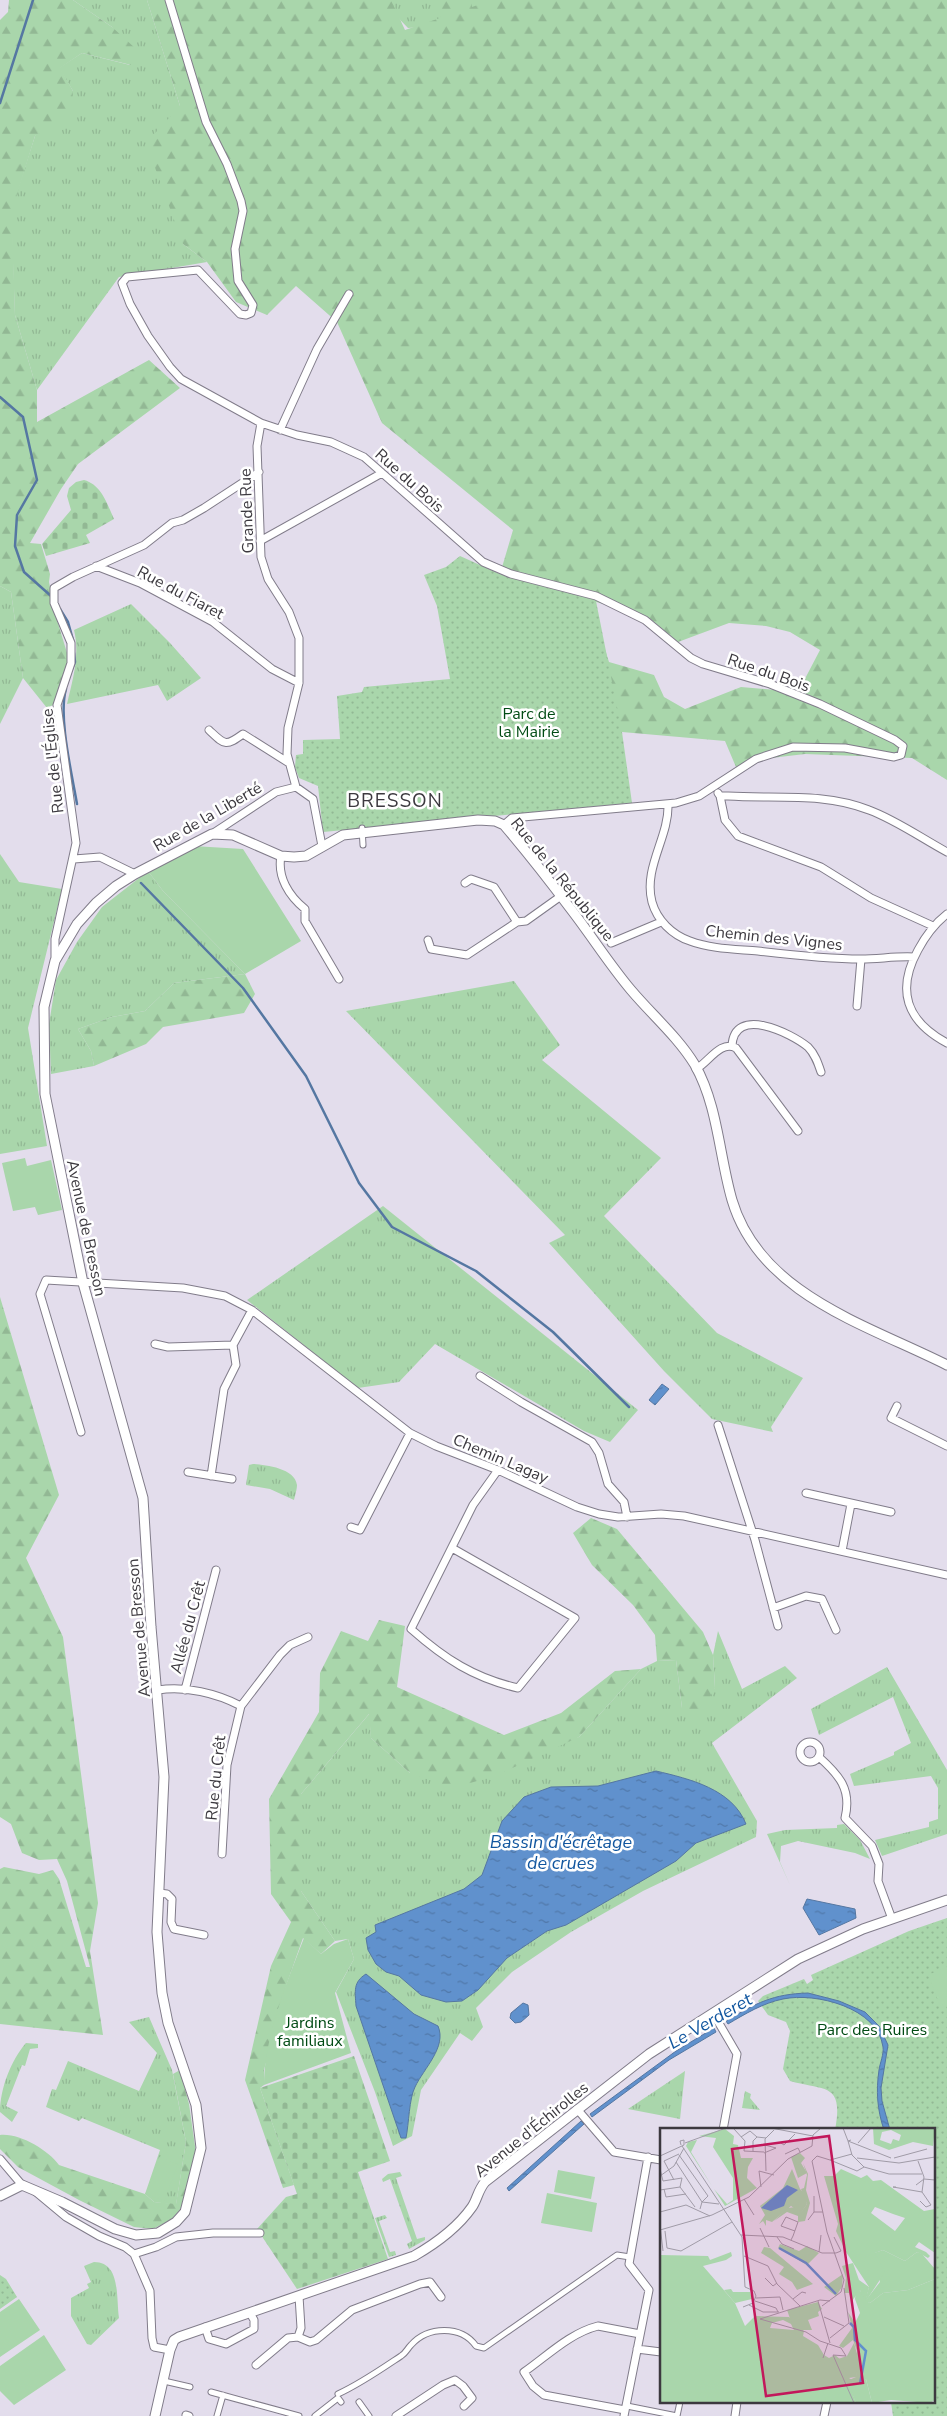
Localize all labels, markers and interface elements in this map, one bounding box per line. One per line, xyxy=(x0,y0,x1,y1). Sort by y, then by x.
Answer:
street label: Rue du Bois xyxy=(370,444,449,518)
street label: Grande Rue xyxy=(235,468,259,554)
street label: Rue du Fiaret xyxy=(133,561,228,625)
street label: Rue du Bois xyxy=(725,649,813,697)
park label: Parc de la Mairie xyxy=(498,703,560,743)
street label: Rue de l'Église xyxy=(37,707,69,814)
street label: Rue de la Liberté xyxy=(149,777,266,857)
district label: BRESSON xyxy=(347,788,443,814)
street label: Rue de la République xyxy=(505,813,619,946)
street label: Chemin des Vignes xyxy=(704,920,844,956)
street label: Avenue de Bresson xyxy=(61,1158,111,1298)
street label: Chemin Lagay xyxy=(449,1429,553,1489)
street label: Avenue de Bresson xyxy=(122,1558,156,1698)
street label: Allée du Crêt xyxy=(165,1578,211,1676)
street label: Rue du Crêt xyxy=(201,1734,231,1822)
water label: Bassin d'écrêtage de crues xyxy=(490,1830,633,1875)
water label: Le Verderet xyxy=(664,1987,757,2055)
park label: Jardins familiaux xyxy=(277,2012,343,2052)
park label: Parc des Ruires xyxy=(817,2019,927,2041)
street label: Avenue d'Échirolles xyxy=(470,2077,593,2183)
inset map xyxy=(660,2128,934,2404)

